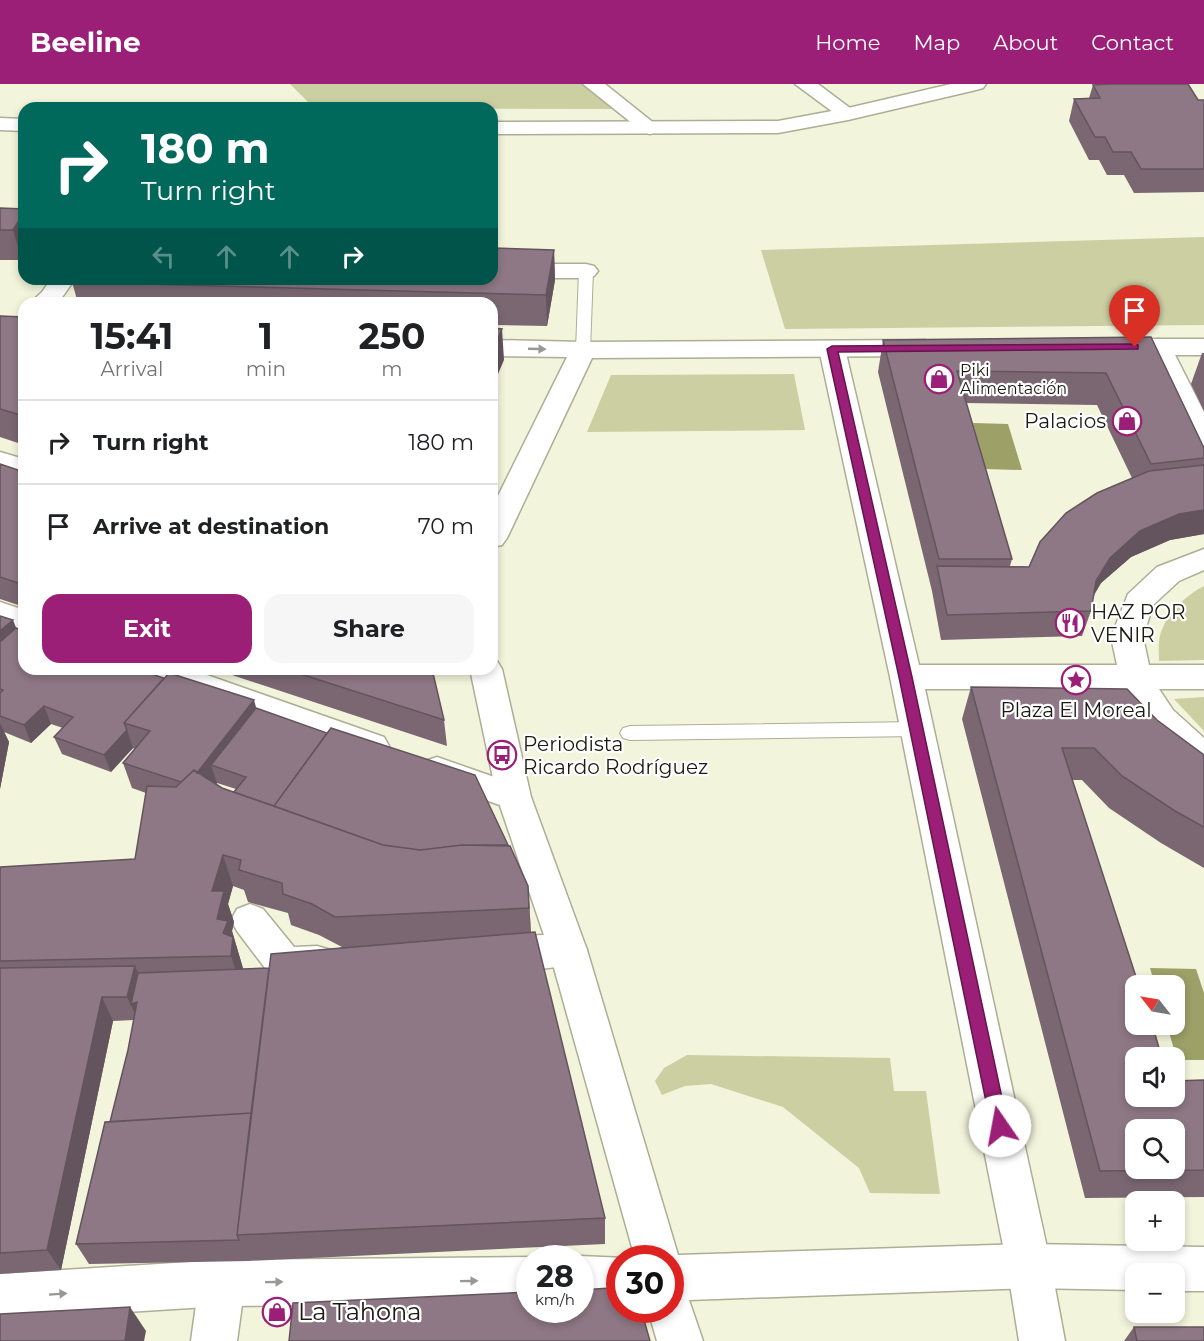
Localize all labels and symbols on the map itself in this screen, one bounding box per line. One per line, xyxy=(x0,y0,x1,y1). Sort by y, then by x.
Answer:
pin xyxy=(1109,285,1160,347)
one-way arrow xyxy=(528,344,547,354)
place label: Piki Alimentación xyxy=(960,361,1067,398)
shop icon: Piki Alimentación xyxy=(923,363,955,395)
shop icon: Palacios xyxy=(1111,405,1143,437)
place label: Palacios xyxy=(1024,409,1106,433)
place label: HAZ POR VENIR xyxy=(1091,600,1185,647)
restaurant icon: HAZ POR VENIR xyxy=(1054,607,1086,639)
place icon: Plaza El Moreal xyxy=(1060,664,1092,696)
place label: Plaza El Moreal xyxy=(1000,698,1152,722)
place label: Periodista Ricardo Rodríguez xyxy=(523,732,708,779)
bus stop icon: Periodista Ricardo Rodríguez xyxy=(486,739,518,771)
north arrow xyxy=(1125,975,1185,1035)
position arrow xyxy=(968,1094,1032,1158)
speed limit sign: 30 xyxy=(606,1245,684,1323)
one-way arrow xyxy=(460,1276,479,1285)
one-way arrow xyxy=(265,1278,284,1287)
one-way arrow xyxy=(49,1289,68,1298)
shop icon: La Tahona xyxy=(261,1296,293,1328)
place label: La Tahona xyxy=(298,1297,421,1326)

